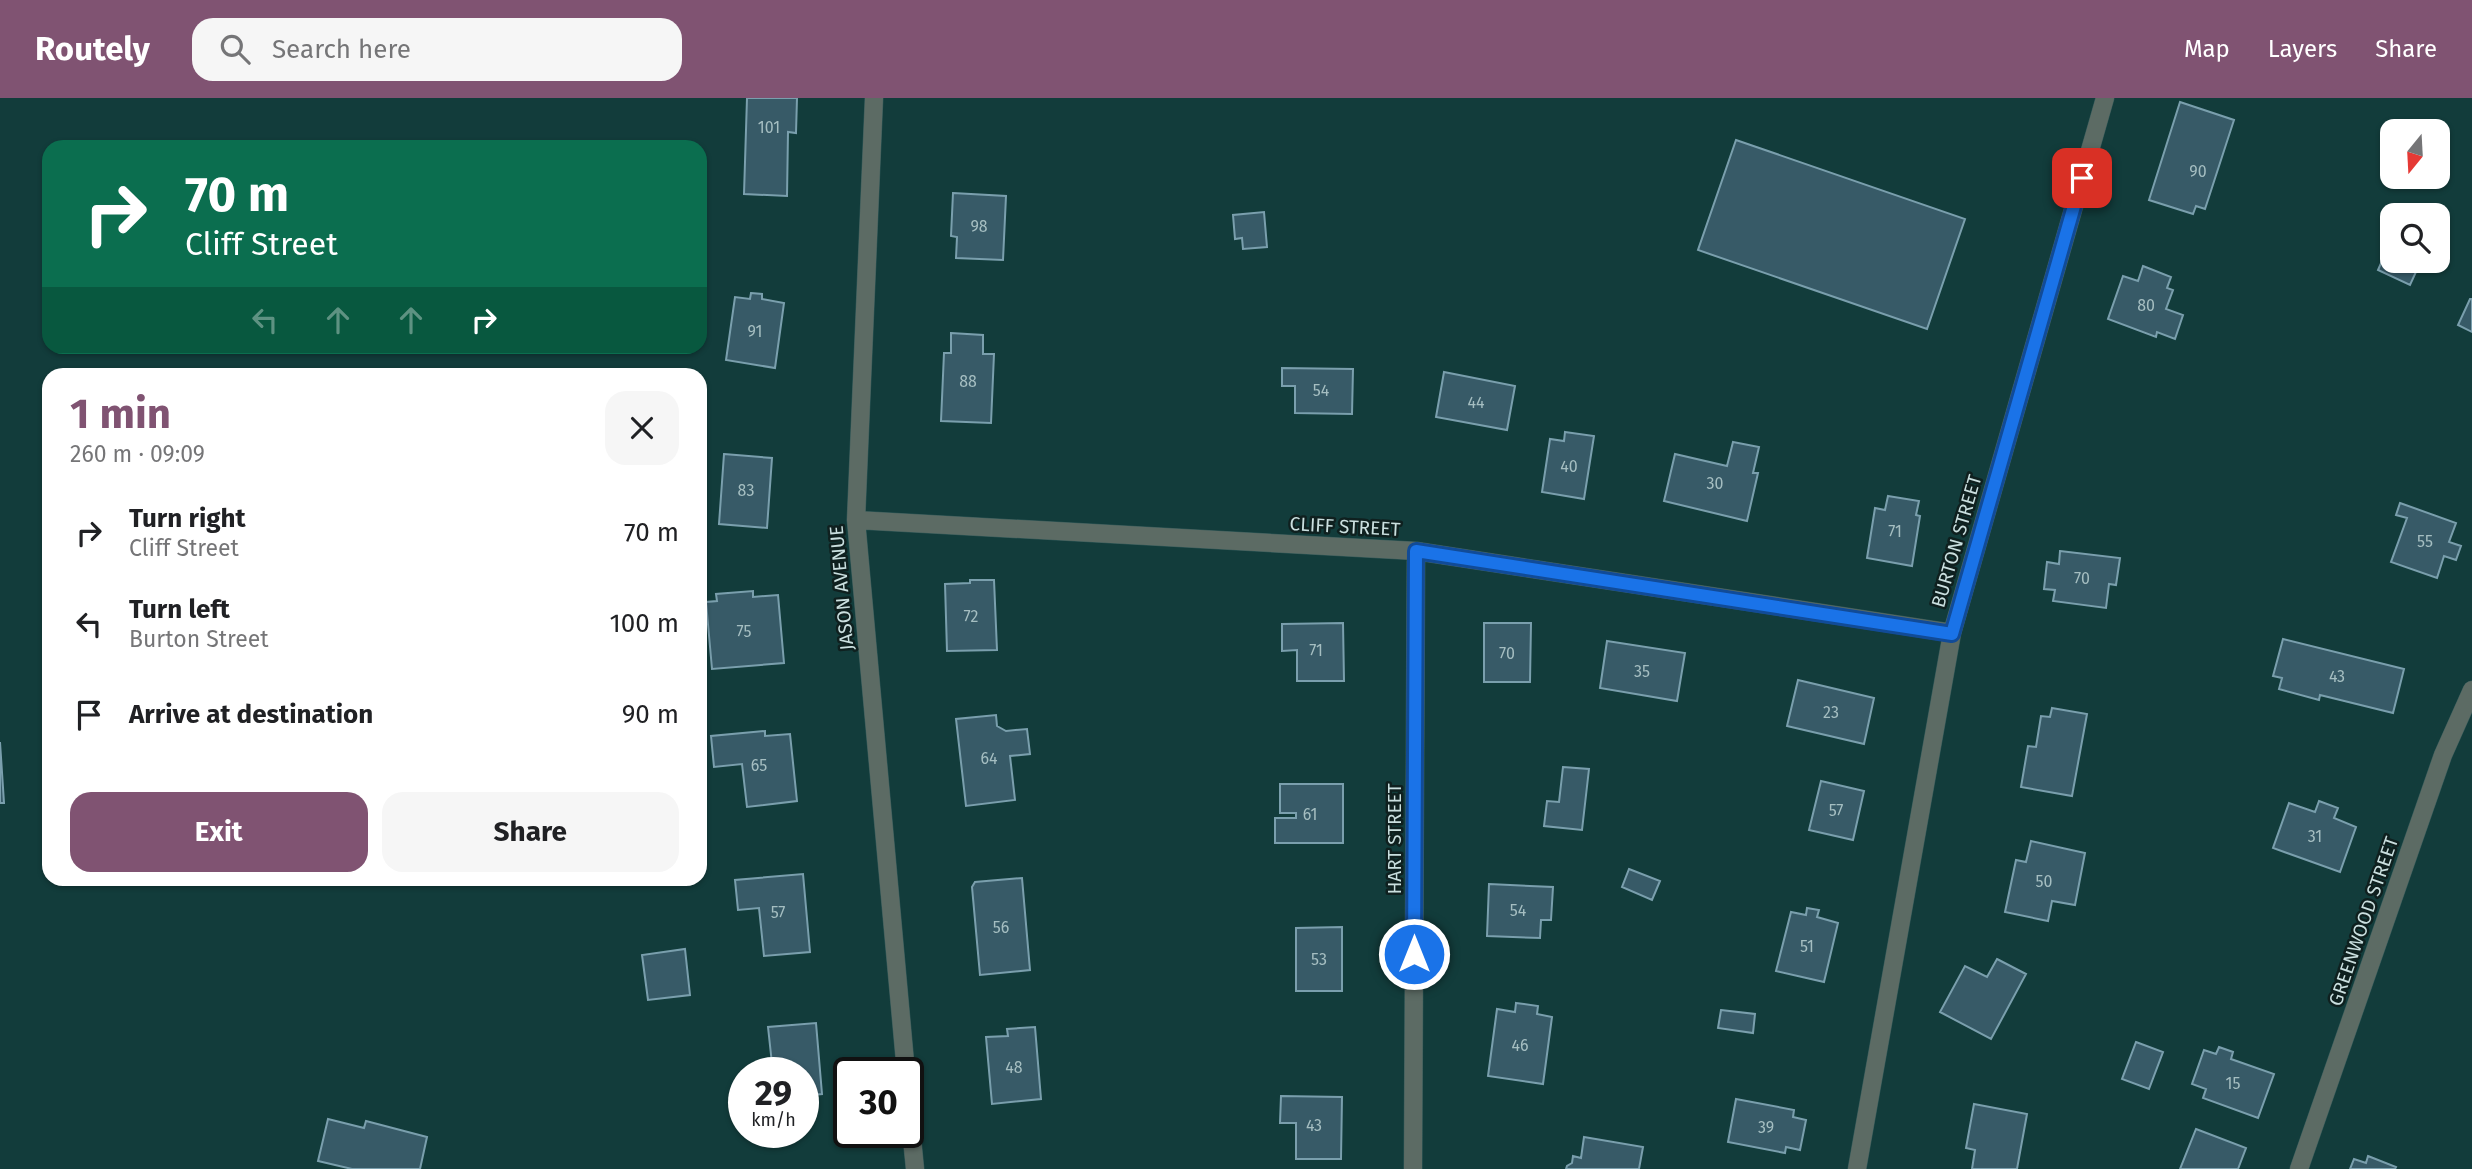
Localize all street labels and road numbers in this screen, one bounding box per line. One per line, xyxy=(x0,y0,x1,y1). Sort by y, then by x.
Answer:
street label: BURTON STREET xyxy=(1927,472,1986,610)
street label: CLIFF STREET xyxy=(1289,512,1401,541)
street label: JASON AVENUE xyxy=(825,525,858,651)
street label: HART STREET xyxy=(1383,783,1406,895)
street label: GREENWOOD STREET xyxy=(2324,833,2403,1009)

